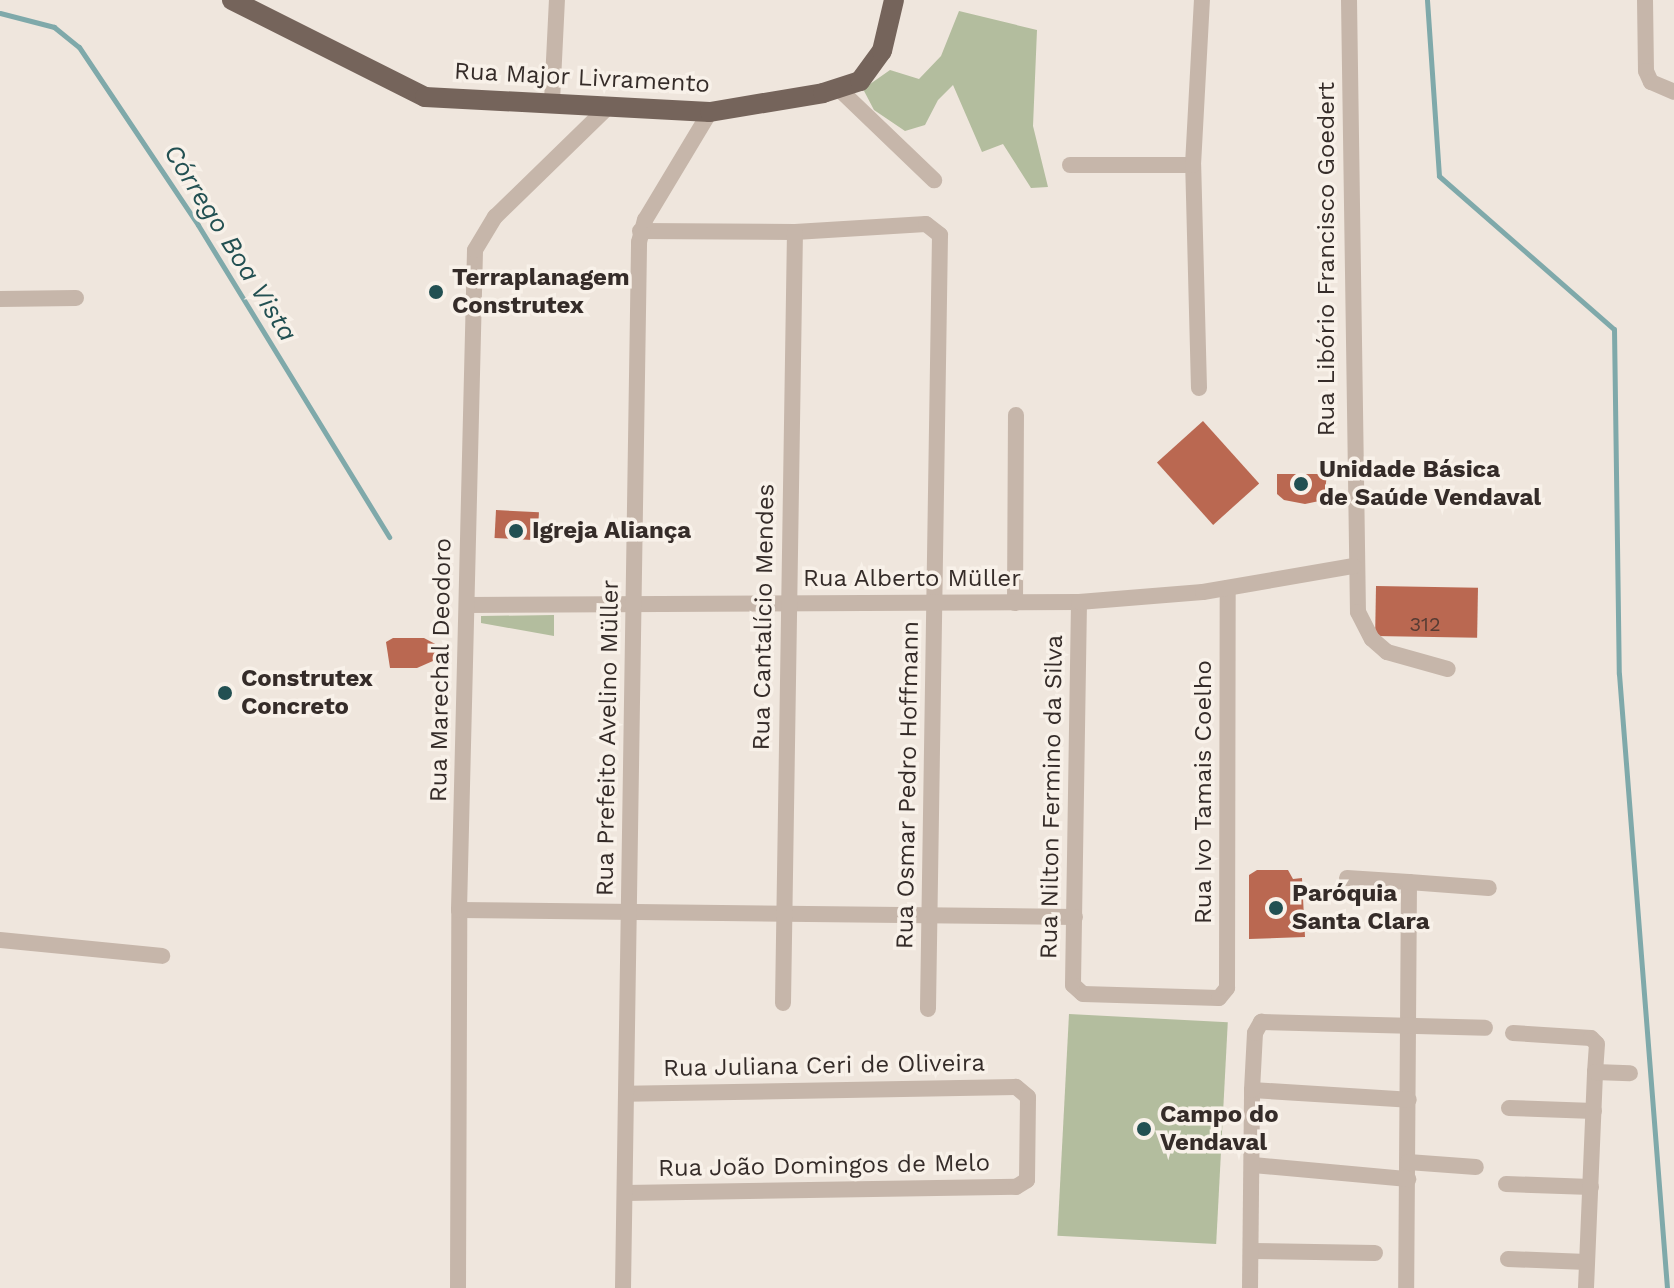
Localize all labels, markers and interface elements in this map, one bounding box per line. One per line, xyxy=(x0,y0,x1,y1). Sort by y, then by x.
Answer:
street label: Rua Major Livramento xyxy=(453,57,711,99)
street label: Rua Libório Francisco Goedert xyxy=(1313,82,1341,436)
water label: Córrego Boa Vista xyxy=(157,138,303,348)
place label: Terraplanagem Construtex xyxy=(452,264,630,320)
marker: Terraplanagem Construtex xyxy=(427,283,445,301)
place label: Unidade Básica de Saúde Vendaval xyxy=(1319,456,1542,512)
marker: Unidade Básica de Saúde Vendaval xyxy=(1290,473,1312,495)
street label: Rua Cantalício Mendes xyxy=(747,483,781,751)
place label: Igreja Aliança xyxy=(532,517,692,545)
marker: Igreja Aliança xyxy=(507,522,525,540)
street label: Rua Marechal Deodoro xyxy=(424,537,458,803)
street label: Rua Alberto Müller xyxy=(802,565,1022,593)
street label: Rua Prefeito Avelino Müller xyxy=(591,579,625,897)
house number: 312 xyxy=(1409,612,1441,636)
street label: Rua Osmar Pedro Hoffmann xyxy=(891,620,925,950)
street label: Rua Nilton Fermino da Silva xyxy=(1035,634,1069,960)
street label: Rua Ivo Tamais Coelho xyxy=(1190,659,1218,925)
place label: Construtex Concreto xyxy=(241,665,373,721)
marker: Construtex Concreto xyxy=(216,684,234,702)
place label: Paróquia Santa Clara xyxy=(1292,880,1430,936)
marker: Paróquia Santa Clara xyxy=(1267,899,1285,917)
street label: Rua Juliana Ceri de Oliveira xyxy=(662,1049,986,1083)
place label: Campo do Vendaval xyxy=(1160,1101,1279,1157)
marker: Campo do Vendaval xyxy=(1135,1120,1153,1138)
street label: Rua João Domingos de Melo xyxy=(657,1149,991,1183)

